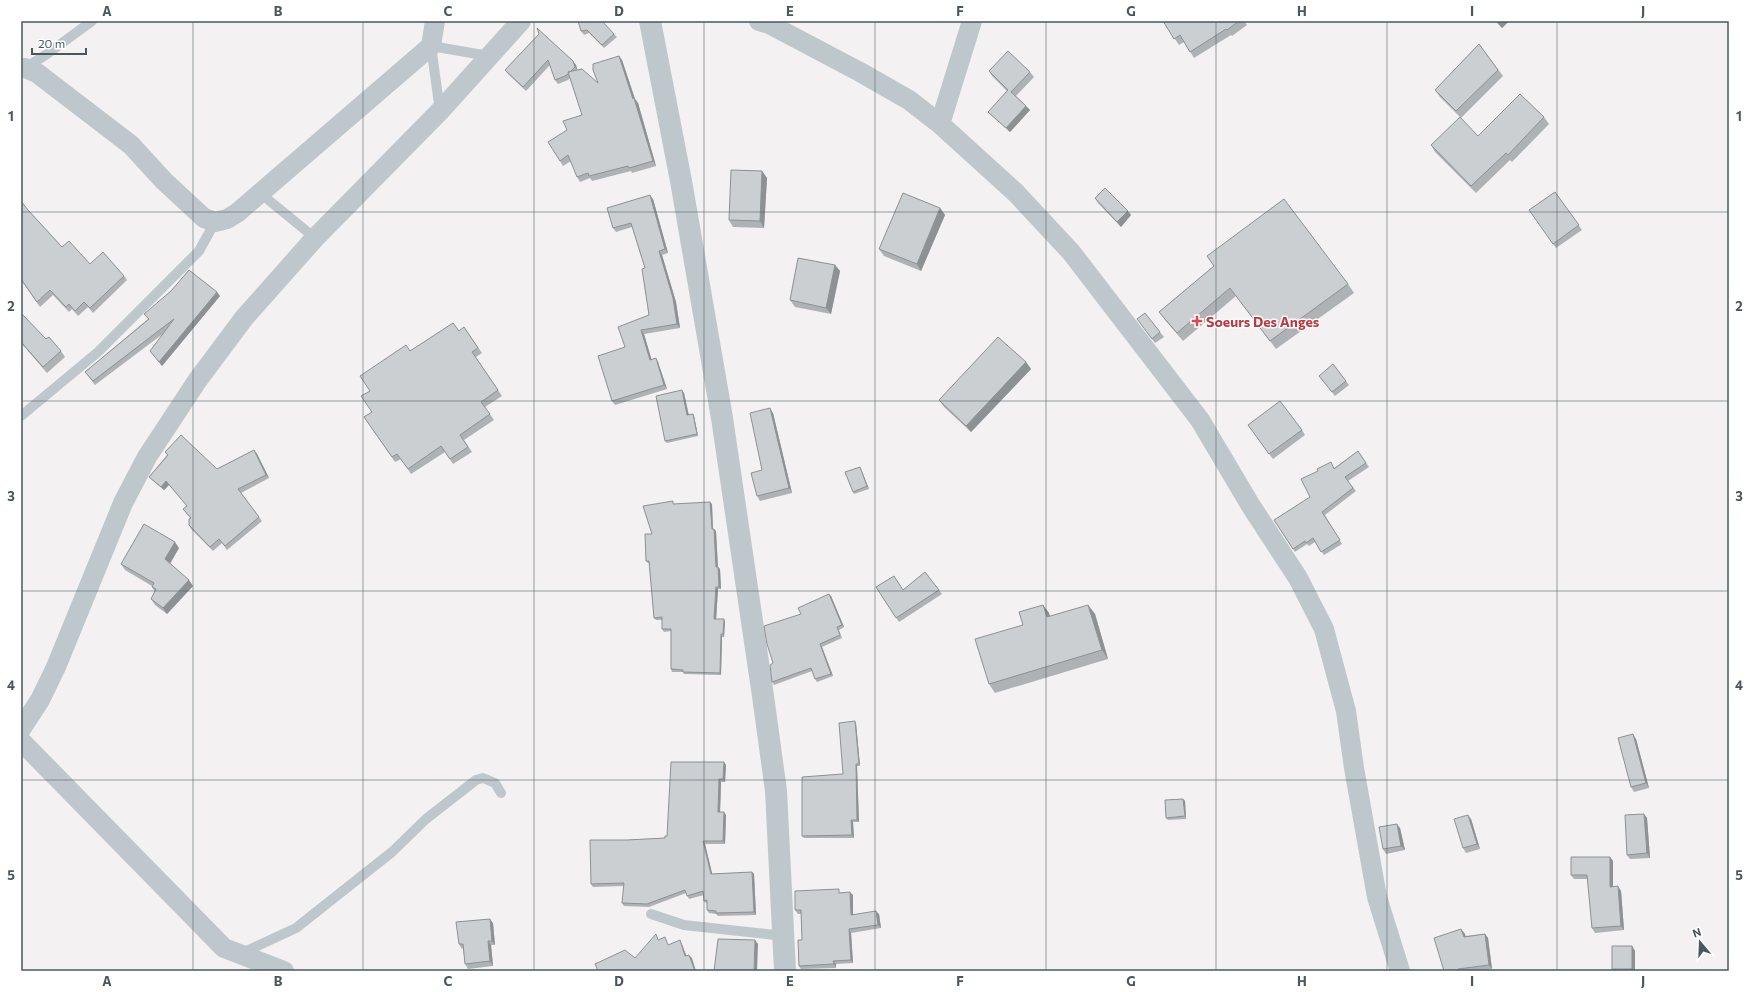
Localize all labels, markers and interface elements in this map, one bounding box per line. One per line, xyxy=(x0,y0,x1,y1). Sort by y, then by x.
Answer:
text: A xyxy=(102,3,112,19)
text: B xyxy=(274,3,283,19)
text: C xyxy=(444,3,453,19)
text: D xyxy=(614,3,624,19)
text: E xyxy=(786,3,794,19)
text: F xyxy=(956,3,964,19)
text: G xyxy=(1126,3,1136,19)
text: H xyxy=(1297,3,1307,19)
text: I xyxy=(1470,3,1474,19)
text: J xyxy=(1641,3,1645,19)
scale bar xyxy=(32,30,86,56)
text: 20 m xyxy=(38,36,65,50)
text: 1 xyxy=(8,108,14,124)
text: 1 xyxy=(1736,108,1742,124)
text: 2 xyxy=(7,298,15,314)
text: 2 xyxy=(1735,298,1743,314)
place label: Soeurs Des Anges xyxy=(1206,313,1320,330)
marker: Soeurs Des Anges xyxy=(1191,315,1203,327)
text: 3 xyxy=(7,488,15,504)
text: 3 xyxy=(1735,488,1743,504)
text: 4 xyxy=(7,677,15,693)
text: 4 xyxy=(1735,677,1743,693)
text: 5 xyxy=(7,867,15,883)
text: 5 xyxy=(1735,867,1743,883)
north arrow xyxy=(1680,922,1720,962)
text: N xyxy=(1691,925,1703,940)
text: A xyxy=(102,973,112,989)
text: B xyxy=(274,973,283,989)
text: C xyxy=(444,973,453,989)
text: D xyxy=(614,973,624,989)
text: E xyxy=(786,973,794,989)
text: F xyxy=(956,973,964,989)
text: G xyxy=(1126,973,1136,989)
text: H xyxy=(1297,973,1307,989)
text: I xyxy=(1470,973,1474,989)
text: J xyxy=(1641,973,1645,989)

